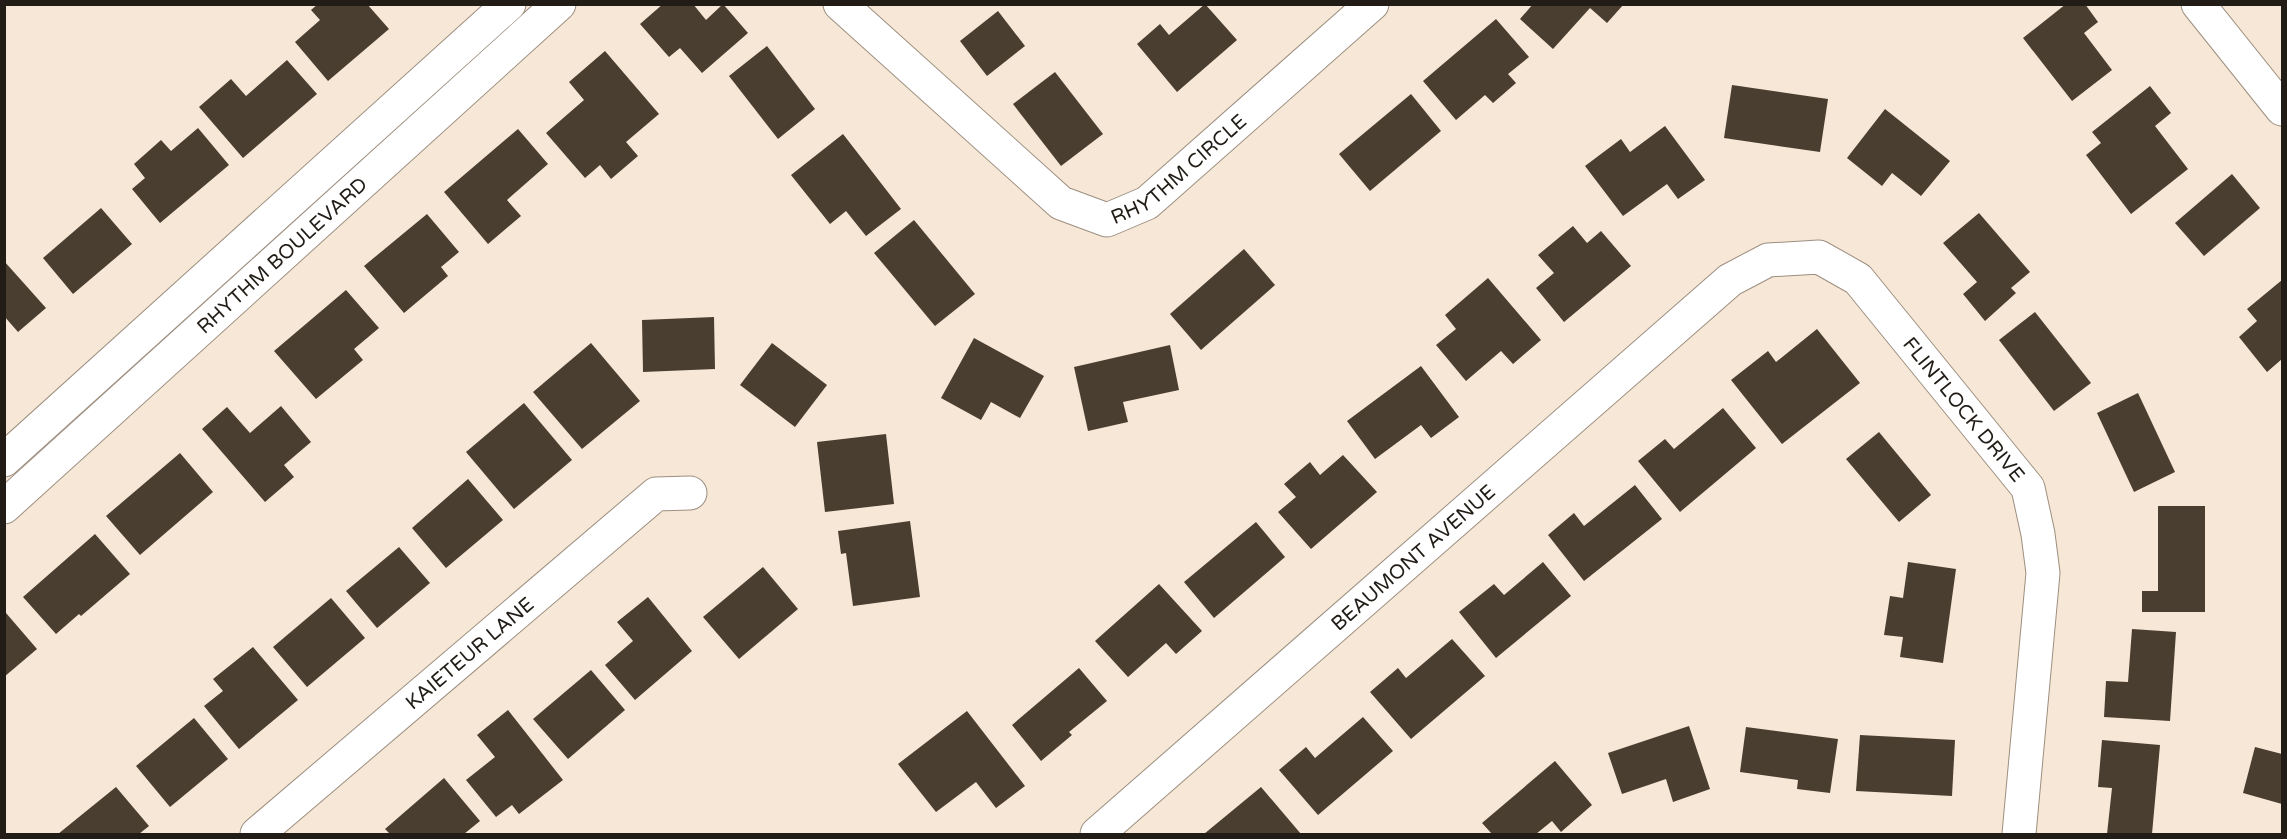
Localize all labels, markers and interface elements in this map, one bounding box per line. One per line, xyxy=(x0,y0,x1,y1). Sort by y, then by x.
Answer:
street label: RHYTHM CIRCLE xyxy=(1107,110,1252,230)
street label: RHYTHM BOULEVARD xyxy=(192,173,373,339)
street label: FLINTLOCK DRIVE xyxy=(1897,333,2029,487)
street label: BEAUMONT AVENUE xyxy=(1327,480,1501,636)
street label: KAIETEUR LANE xyxy=(401,593,539,715)

